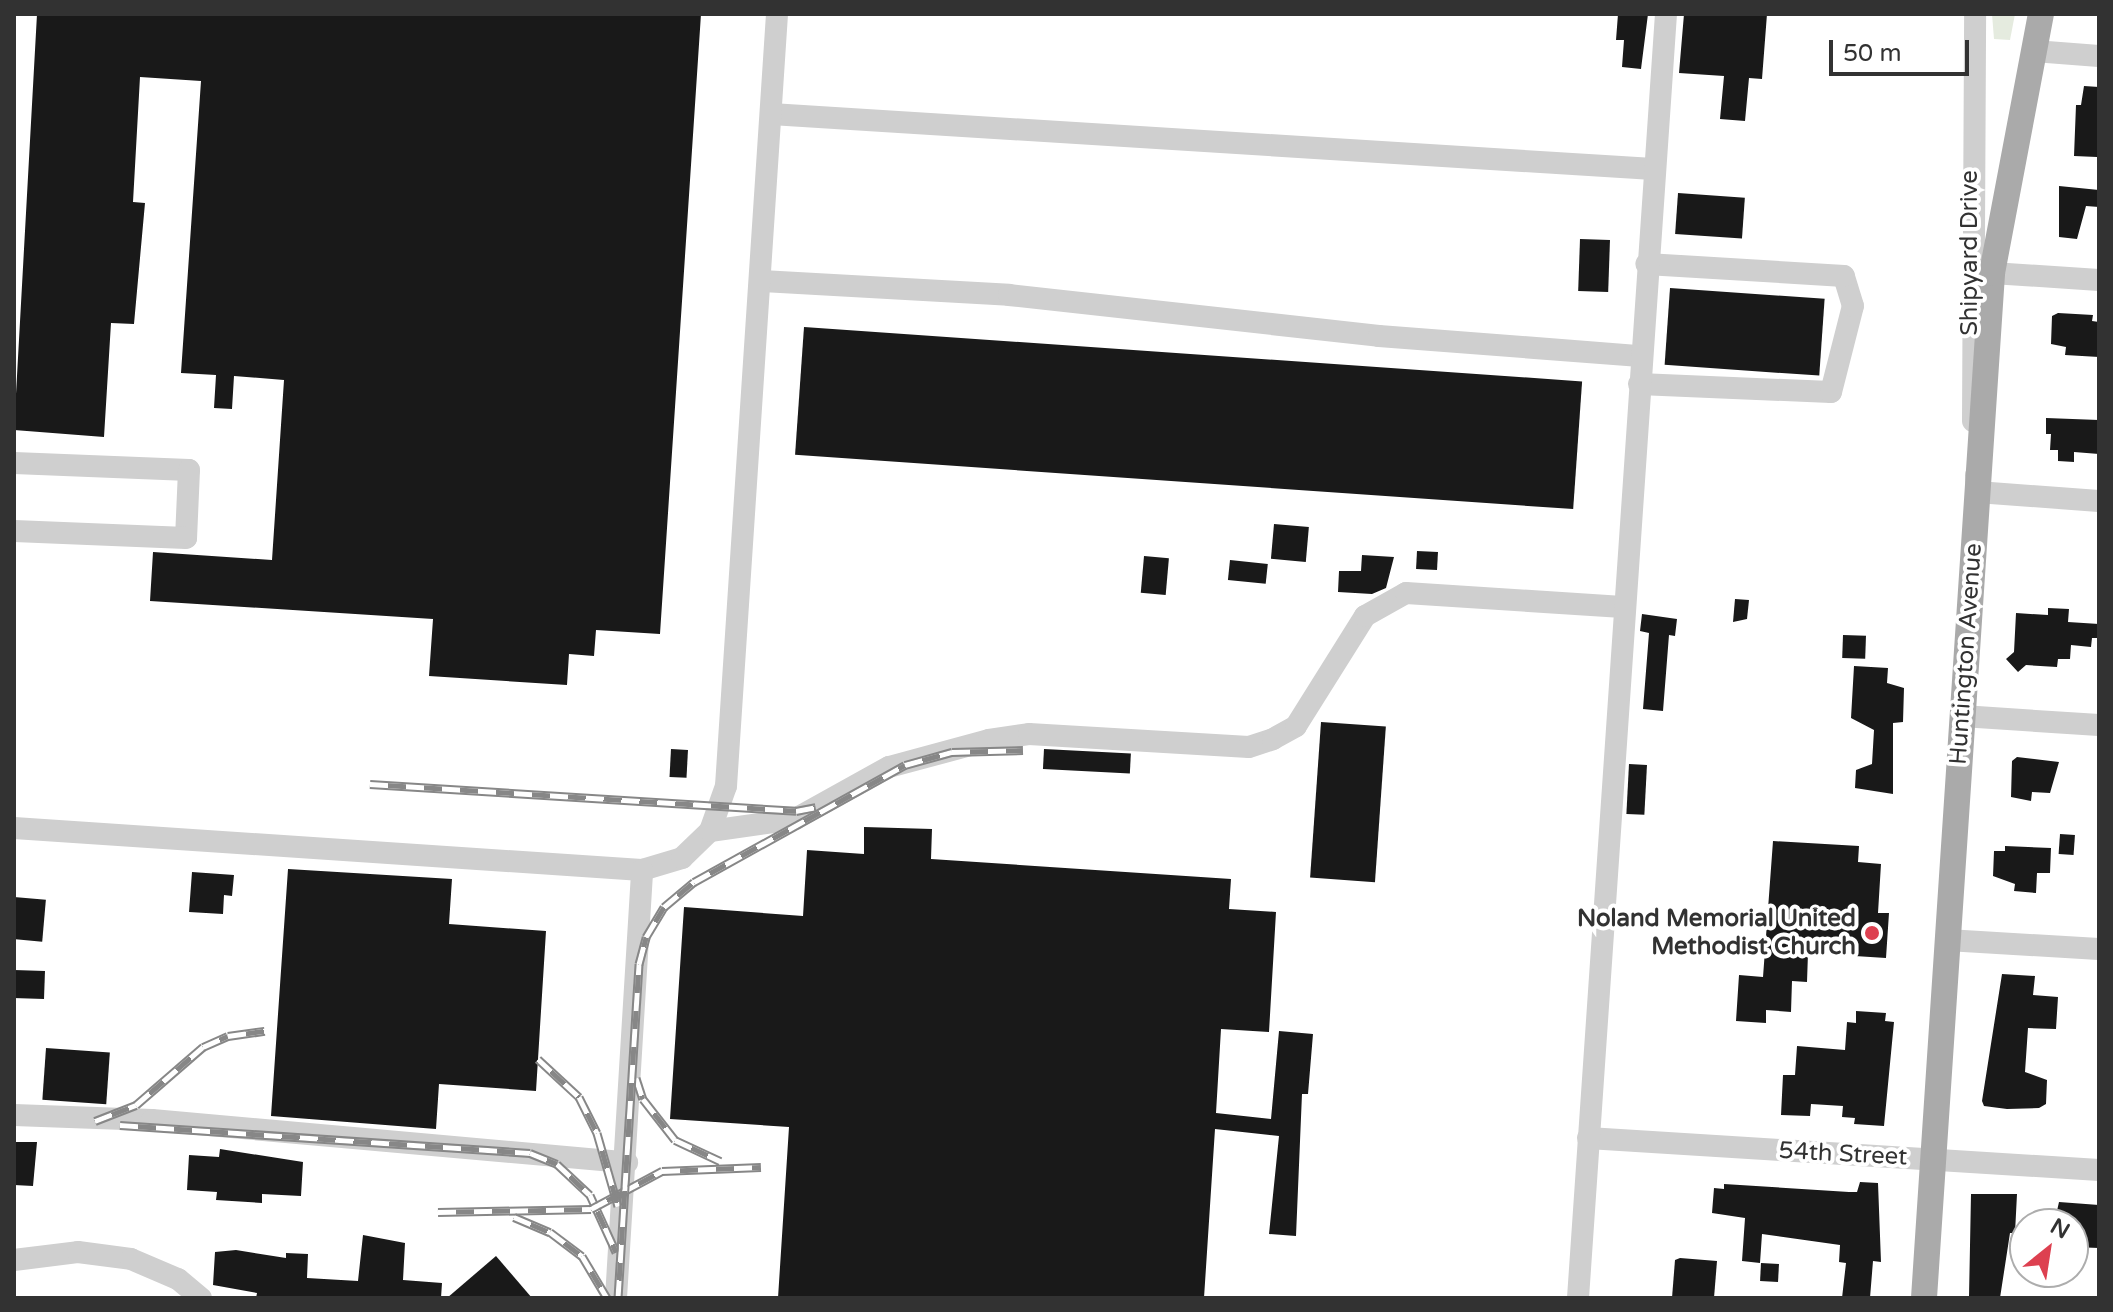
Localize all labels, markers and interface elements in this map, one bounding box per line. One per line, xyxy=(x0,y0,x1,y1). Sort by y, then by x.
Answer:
scale bar xyxy=(1833,24,1973,74)
text: 50 m xyxy=(1843,39,1901,68)
street label: Shipyard Drive xyxy=(1956,170,1984,336)
street label: Huntington Avenue xyxy=(1944,542,1988,766)
place label: Noland Memorial United Methodist Church xyxy=(1577,905,1856,961)
marker: Noland Memorial United Methodist Church xyxy=(1863,924,1881,942)
street label: 54th Street xyxy=(1778,1136,1908,1172)
north arrow xyxy=(2009,1208,2089,1288)
text: N xyxy=(2046,1213,2074,1245)

